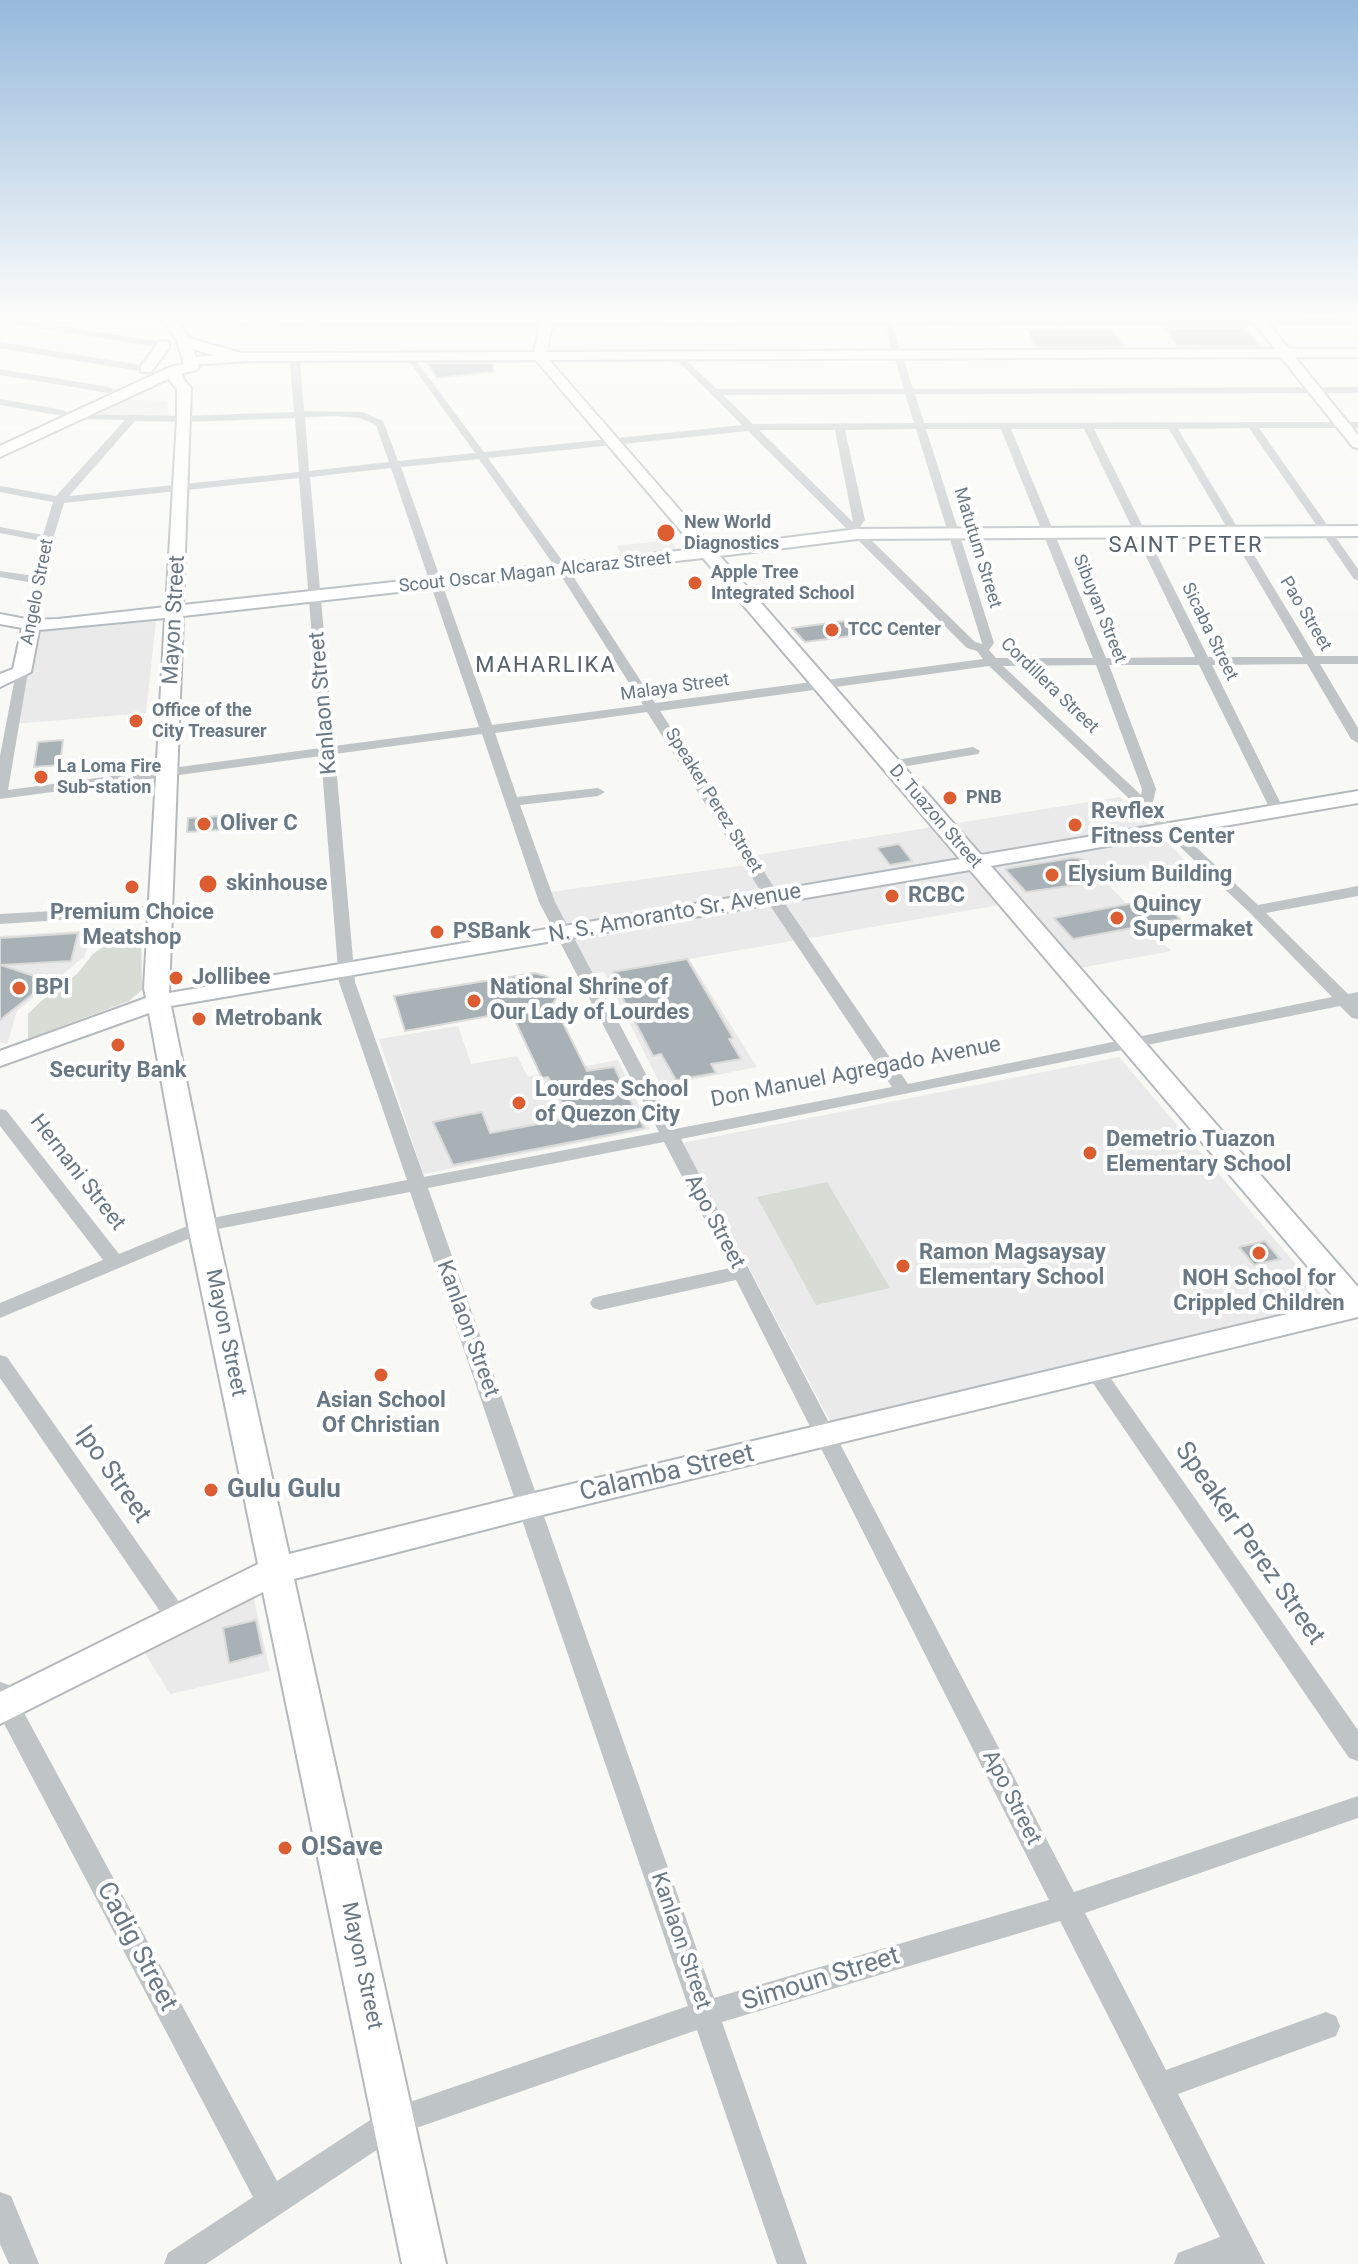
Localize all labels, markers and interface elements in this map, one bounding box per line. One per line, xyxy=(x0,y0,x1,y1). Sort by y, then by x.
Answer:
street label: Matutum Street xyxy=(948,485,1006,611)
place label: New World Diagnostics xyxy=(684,512,779,554)
marker: New World Diagnostics xyxy=(655,522,677,544)
district label: SAINT PETER xyxy=(1108,533,1264,559)
street label: Angelo Street xyxy=(17,537,59,647)
street label: Scout Oscar Magan Alcaraz Street xyxy=(398,548,672,598)
street label: Sibuyan Street xyxy=(1067,552,1131,666)
street label: Mayon Street xyxy=(158,555,192,685)
place label: Apple Tree Integrated School xyxy=(711,562,854,604)
street label: Pao Street xyxy=(1274,573,1336,655)
marker: Apple Tree Integrated School xyxy=(686,574,704,592)
street label: Sicaba Street xyxy=(1176,580,1242,684)
place label: TCC Center xyxy=(848,619,941,641)
marker: TCC Center xyxy=(823,621,841,639)
street label: Kanlaon Street xyxy=(305,630,343,776)
street label: Cordillera Street xyxy=(995,634,1103,738)
district label: MAHARLIKA xyxy=(475,653,617,679)
street label: Malaya Street xyxy=(619,670,731,706)
place label: Office of the City Treasurer xyxy=(152,700,267,742)
marker: Office of the City Treasurer xyxy=(127,712,145,730)
street label: Speaker Perez Street xyxy=(660,725,766,877)
place label: La Loma Fire Sub-station xyxy=(57,756,161,798)
street label: D. Tuazon Street xyxy=(884,761,986,873)
marker: La Loma Fire Sub-station xyxy=(32,768,50,786)
place label: PNB xyxy=(966,787,1002,809)
marker: PNB xyxy=(941,789,959,807)
place label: Revflex Fitness Center xyxy=(1091,799,1235,850)
place label: Oliver C xyxy=(220,811,298,837)
marker: Oliver C xyxy=(195,815,213,833)
marker: Revflex Fitness Center xyxy=(1066,816,1084,834)
place label: Elysium Building xyxy=(1068,862,1232,888)
marker: Elysium Building xyxy=(1043,866,1061,884)
place label: skinhouse xyxy=(226,871,327,897)
marker: skinhouse xyxy=(197,873,219,895)
marker: Premium Choice Meatshop xyxy=(123,878,141,896)
street label: N. S. Amoranto Sr. Avenue xyxy=(547,879,803,949)
place label: RCBC xyxy=(908,883,965,909)
marker: RCBC xyxy=(883,887,901,905)
place label: Quincy Supermaket xyxy=(1133,892,1253,944)
place label: Premium Choice Meatshop xyxy=(50,900,214,952)
marker: Quincy Supermaket xyxy=(1108,909,1126,927)
place label: PSBank xyxy=(453,919,531,945)
marker: PSBank xyxy=(428,923,446,941)
place label: Jollibee xyxy=(192,965,270,991)
marker: Jollibee xyxy=(167,969,185,987)
place label: BPI xyxy=(35,975,70,1001)
place label: National Shrine of Our Lady of Lourdes xyxy=(490,975,689,1026)
marker: BPI xyxy=(10,979,28,997)
marker: National Shrine of Our Lady of Lourdes xyxy=(465,992,483,1010)
place label: Metrobank xyxy=(215,1006,322,1032)
marker: Metrobank xyxy=(190,1010,208,1028)
street label: Don Manuel Agregado Avenue xyxy=(709,1032,1003,1114)
marker: Security Bank xyxy=(109,1036,127,1054)
place label: Security Bank xyxy=(50,1058,186,1084)
place label: Lourdes School of Quezon City xyxy=(535,1077,689,1128)
marker: Lourdes School of Quezon City xyxy=(510,1094,528,1112)
street label: Hernani Street xyxy=(24,1110,130,1236)
place label: Demetrio Tuazon Elementary School xyxy=(1106,1127,1291,1178)
marker: Demetrio Tuazon Elementary School xyxy=(1081,1144,1099,1162)
street label: Apo Street xyxy=(678,1170,750,1274)
place label: Ramon Magsaysay Elementary School xyxy=(919,1240,1106,1292)
marker: NOH School for Crippled Children xyxy=(1250,1244,1268,1262)
street label: Kanlaon Street xyxy=(430,1257,504,1401)
marker: Ramon Magsaysay Elementary School xyxy=(894,1257,912,1275)
place label: NOH School for Crippled Children xyxy=(1173,1266,1345,1318)
street label: Mayon Street xyxy=(199,1267,251,1399)
marker: Asian School Of Christian xyxy=(372,1366,390,1384)
place label: Asian School Of Christian xyxy=(316,1388,446,1440)
street label: Ipo Street xyxy=(67,1420,157,1530)
street label: Speaker Perez Street xyxy=(1167,1437,1331,1651)
street label: Calamba Street xyxy=(577,1439,757,1509)
place label: Gulu Gulu xyxy=(227,1474,341,1506)
marker: Gulu Gulu xyxy=(202,1481,220,1499)
street label: Apo Street xyxy=(976,1746,1046,1850)
place label: O!Save xyxy=(301,1832,383,1864)
marker: O!Save xyxy=(276,1839,294,1857)
street label: Kanlaon Street xyxy=(644,1869,716,2013)
street label: Cadig Street xyxy=(89,1877,183,2017)
street label: Mayon Street xyxy=(335,1900,387,2032)
street label: Simoun Street xyxy=(738,1941,904,2019)

